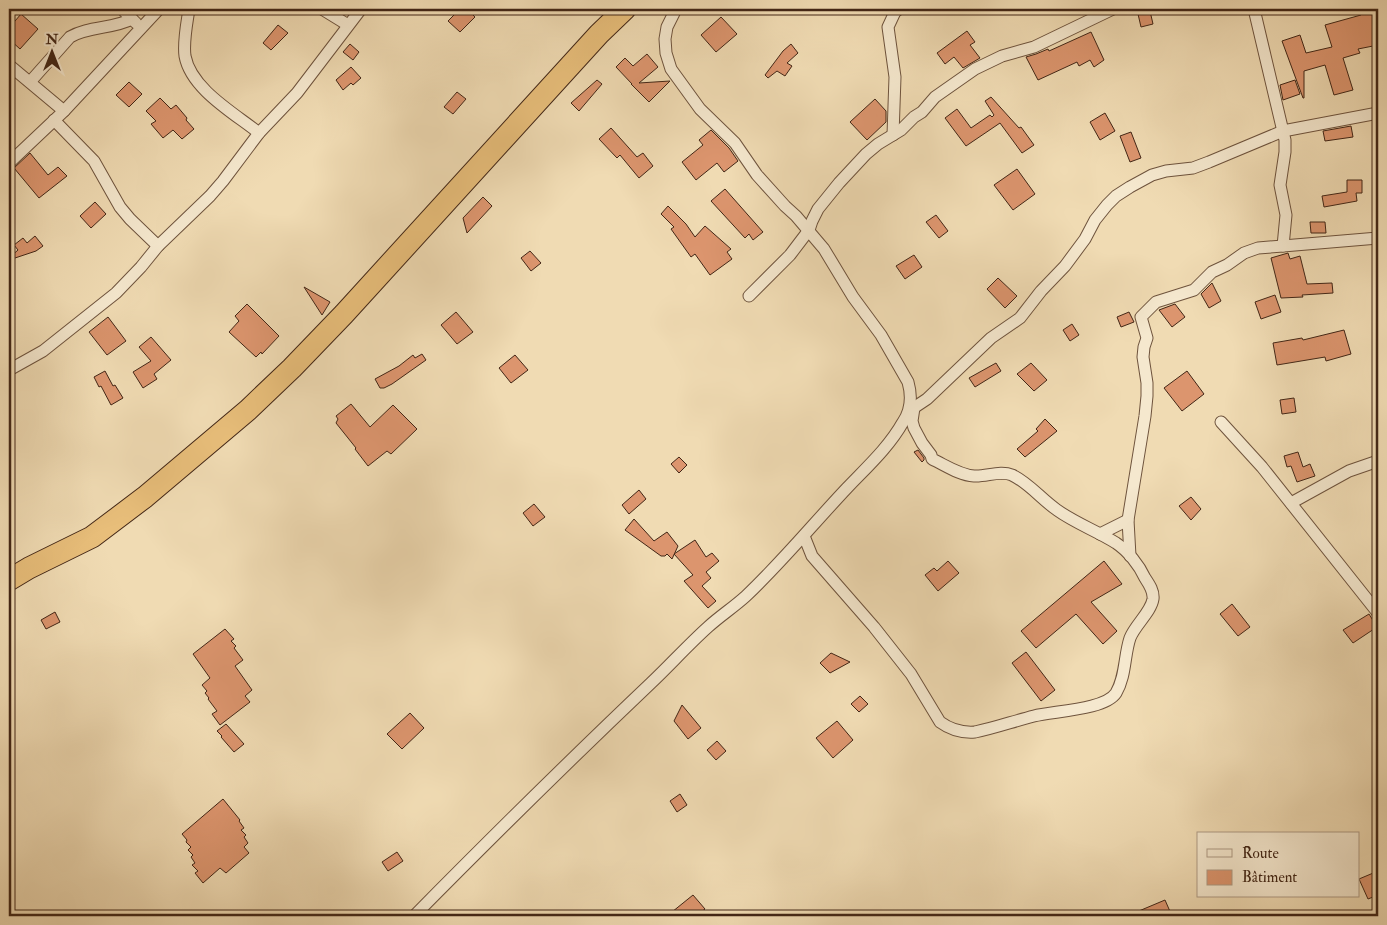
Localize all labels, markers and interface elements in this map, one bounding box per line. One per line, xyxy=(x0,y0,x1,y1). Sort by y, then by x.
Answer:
north arrow xyxy=(28,28,78,78)
text: N xyxy=(45,31,59,48)
legend xyxy=(1197,832,1360,898)
text: Route xyxy=(1242,844,1279,863)
text: Bâtiment xyxy=(1242,868,1297,887)

